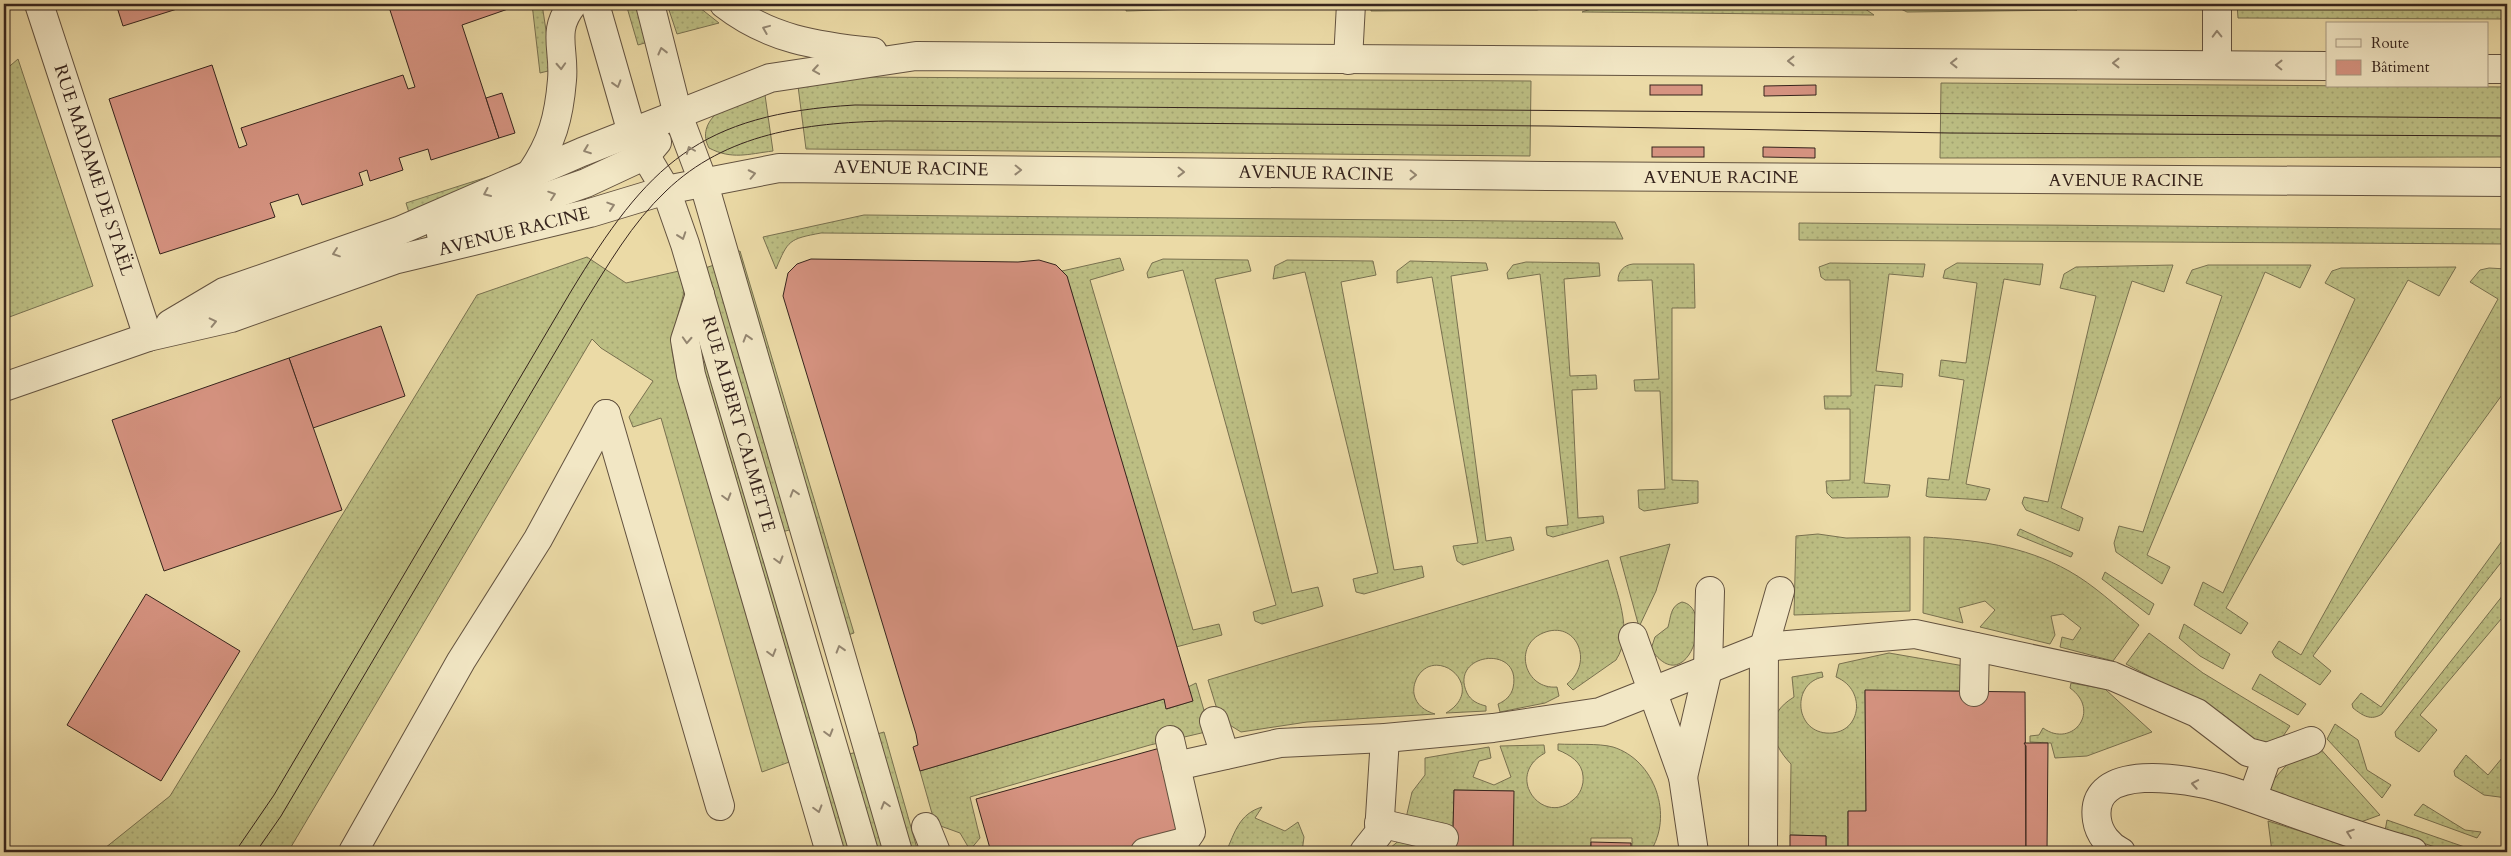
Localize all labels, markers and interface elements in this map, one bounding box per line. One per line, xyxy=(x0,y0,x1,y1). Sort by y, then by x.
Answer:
legend xyxy=(2326,22,2488,88)
one-way arrow xyxy=(762,24,771,35)
one-way arrow xyxy=(2212,30,2222,38)
text: Route xyxy=(2371,33,2409,53)
one-way arrow xyxy=(658,47,668,55)
one-way arrow xyxy=(1787,56,1794,66)
one-way arrow xyxy=(1949,57,1957,68)
text: Bâtiment xyxy=(2371,57,2430,77)
one-way arrow xyxy=(2112,58,2120,69)
one-way arrow xyxy=(2274,60,2282,70)
street label: RUE MADAME DE STAËL xyxy=(48,61,140,279)
one-way arrow xyxy=(556,62,567,70)
one-way arrow xyxy=(812,65,821,75)
one-way arrow xyxy=(612,80,622,88)
one-way arrow xyxy=(583,144,592,155)
one-way arrow xyxy=(686,146,696,154)
street label: AVENUE RACINE xyxy=(833,155,989,182)
street label: AVENUE RACINE xyxy=(1238,160,1394,187)
one-way arrow xyxy=(1015,165,1023,175)
street label: AVENUE RACINE xyxy=(1644,165,1798,190)
one-way arrow xyxy=(1178,167,1185,177)
street label: AVENUE RACINE xyxy=(2049,168,2203,193)
one-way arrow xyxy=(747,169,756,179)
one-way arrow xyxy=(1410,169,1418,180)
one-way arrow xyxy=(483,187,492,198)
one-way arrow xyxy=(547,191,556,201)
street label: AVENUE RACINE xyxy=(436,201,592,262)
one-way arrow xyxy=(607,202,615,212)
one-way arrow xyxy=(677,232,687,240)
one-way arrow xyxy=(332,247,341,257)
street label: RUE ALBERT CALMETTE xyxy=(696,313,781,535)
one-way arrow xyxy=(208,317,217,328)
one-way arrow xyxy=(743,334,753,342)
one-way arrow xyxy=(681,337,692,345)
one-way arrow xyxy=(789,490,799,498)
one-way arrow xyxy=(721,492,731,501)
one-way arrow xyxy=(773,555,783,563)
one-way arrow xyxy=(835,645,846,654)
one-way arrow xyxy=(767,648,777,657)
one-way arrow xyxy=(824,728,834,736)
one-way arrow xyxy=(2191,779,2200,789)
one-way arrow xyxy=(880,801,891,810)
one-way arrow xyxy=(812,804,822,813)
one-way arrow xyxy=(2346,829,2355,839)

